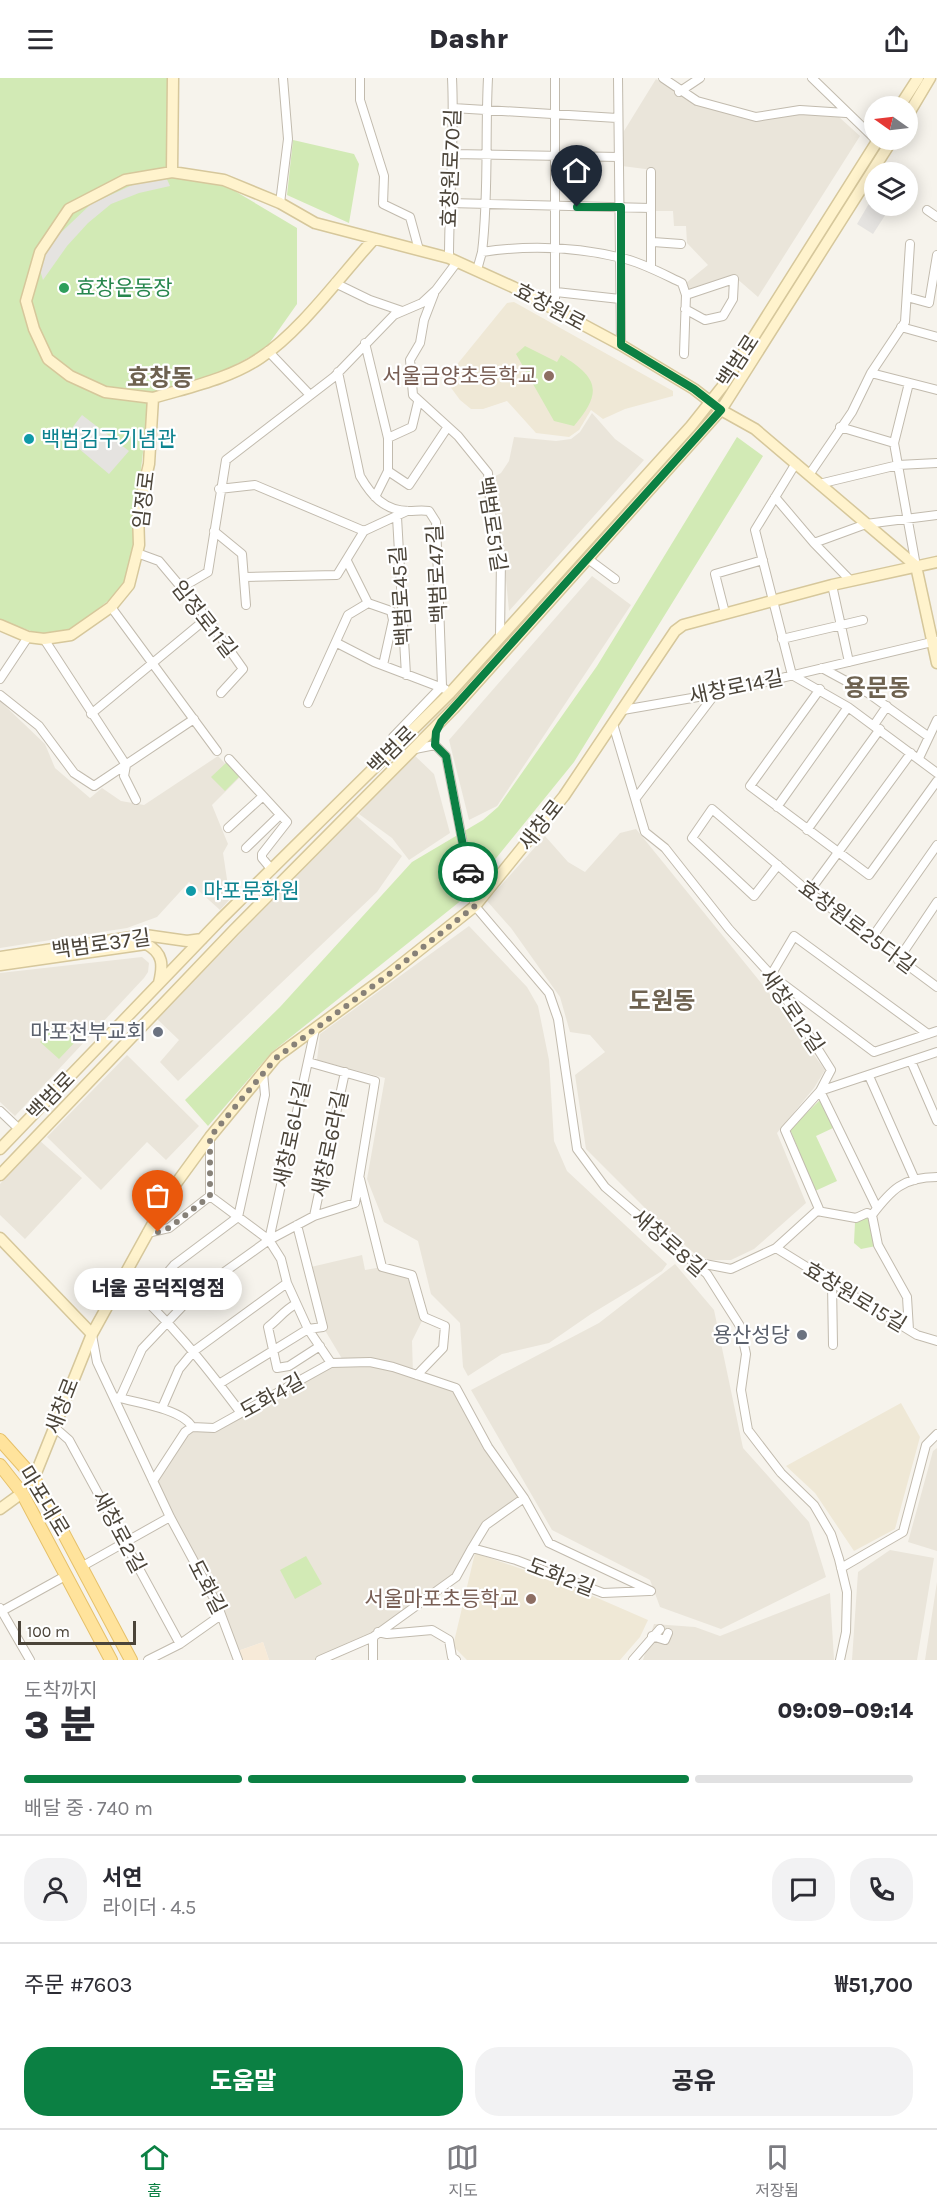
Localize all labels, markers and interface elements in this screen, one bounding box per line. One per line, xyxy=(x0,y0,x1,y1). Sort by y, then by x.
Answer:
icon: menu xyxy=(24,23,57,56)
text: Dashr xyxy=(429,23,508,55)
icon: share xyxy=(880,23,913,56)
north arrow xyxy=(864,96,918,150)
map controls xyxy=(864,96,918,216)
street label: 효창원로70길 xyxy=(437,108,465,228)
pin xyxy=(551,145,602,207)
icon: home xyxy=(560,154,593,187)
button: layers xyxy=(864,162,918,216)
place label: 효창운동장 xyxy=(76,276,173,300)
street label: 효창원로 xyxy=(510,278,590,336)
marker: 효창운동장 xyxy=(57,281,71,295)
street label: 백범로 xyxy=(712,330,764,392)
district label: 효창동 xyxy=(127,364,193,392)
place label: 서울금양초등학교 xyxy=(382,364,537,388)
marker: 서울금양초등학교 xyxy=(542,369,556,383)
place label: 백범김구기념관 xyxy=(41,427,176,451)
marker: 백범김구기념관 xyxy=(22,432,36,446)
street label: 임정로 xyxy=(129,470,159,530)
street label: 백범로51길 xyxy=(473,475,511,573)
street label: 백범로47길 xyxy=(422,524,452,624)
street label: 백범로45길 xyxy=(386,545,416,647)
street label: 임정로11길 xyxy=(166,576,242,662)
street label: 새창로14길 xyxy=(687,665,785,709)
district label: 용문동 xyxy=(844,674,910,702)
street label: 백범로 xyxy=(363,721,421,779)
street label: 새창로 xyxy=(514,795,568,855)
courier xyxy=(438,842,498,902)
icon: car xyxy=(452,856,485,889)
street label: 효창원로25다길 xyxy=(794,875,920,979)
place label: 마포문화원 xyxy=(203,879,300,903)
marker: 마포문화원 xyxy=(184,884,198,898)
street label: 백범로37길 xyxy=(50,925,152,963)
street label: 새창로12길 xyxy=(755,964,829,1058)
district label: 도원동 xyxy=(629,987,695,1015)
place label: 마포천부교회 xyxy=(30,1020,146,1044)
marker: 마포천부교회 xyxy=(151,1025,165,1039)
street label: 백범로 xyxy=(22,1067,80,1125)
street label: 새창로6나길 xyxy=(269,1078,315,1190)
street label: 새창로6라길 xyxy=(307,1088,353,1200)
pin xyxy=(132,1170,183,1232)
icon: bag xyxy=(141,1179,174,1212)
street label: 새창로8길 xyxy=(627,1204,711,1282)
street label: 효창원로15길 xyxy=(799,1257,911,1337)
callout: 너울 공덕직영점 xyxy=(74,1268,242,1310)
text: 너울 공덕직영점 xyxy=(91,1277,225,1300)
place label: 용산성당 xyxy=(713,1323,790,1347)
marker: 용산성당 xyxy=(795,1328,809,1342)
street label: 도화4길 xyxy=(236,1369,308,1423)
street label: 새창로 xyxy=(40,1375,84,1437)
street label: 마포대로 xyxy=(14,1462,74,1540)
street label: 새창로2길 xyxy=(87,1487,151,1577)
street label: 도화2길 xyxy=(524,1553,598,1601)
street label: 도화길 xyxy=(183,1556,231,1618)
place label: 서울마포초등학교 xyxy=(364,1587,519,1611)
marker: 서울마포초등학교 xyxy=(524,1592,538,1606)
scale bar xyxy=(18,1618,136,1646)
text: 100 m xyxy=(27,1622,70,1641)
text: 도착까지 xyxy=(24,1679,98,1702)
text: 09:09–09:14 xyxy=(777,1698,913,1724)
text: 3 분 xyxy=(24,1702,96,1748)
text: 배달 중 · 740 m xyxy=(24,1797,153,1820)
button: person xyxy=(24,1858,87,1921)
button: chat xyxy=(772,1858,835,1921)
button: phone xyxy=(850,1858,913,1921)
text: 서연 xyxy=(102,1865,142,1891)
text: 라이더 · 4.5 xyxy=(102,1896,196,1919)
text: 주문 #7603 xyxy=(24,1972,132,1998)
text: ₩51,700 xyxy=(835,1972,913,1998)
button: 도움말 xyxy=(24,2047,463,2116)
button: 공유 xyxy=(475,2047,913,2116)
tab: 홈 xyxy=(138,2141,171,2201)
tab: 지도 xyxy=(446,2141,479,2201)
tab: 저장됨 xyxy=(755,2141,799,2201)

